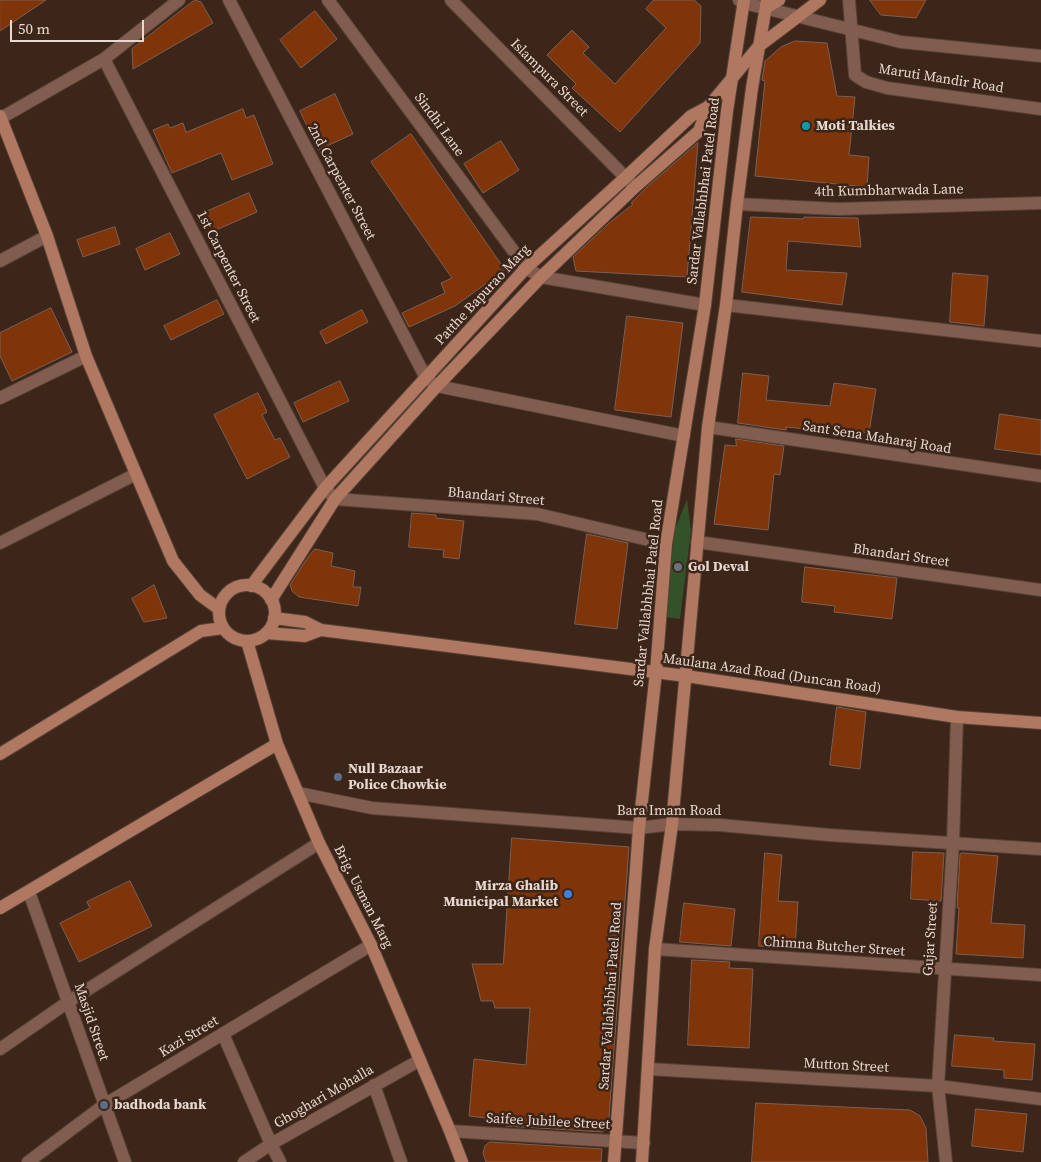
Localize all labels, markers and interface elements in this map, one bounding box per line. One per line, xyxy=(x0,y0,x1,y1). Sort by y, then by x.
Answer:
scale bar xyxy=(12,10,146,42)
text: 50 m xyxy=(18,18,50,39)
street label: Islampura Street xyxy=(507,36,591,120)
street label: Maruti Mandir Road xyxy=(877,61,1005,97)
street label: Sindhi Lane xyxy=(410,90,468,160)
street label: Sardar Vallabhbhai Patel Road xyxy=(684,97,724,285)
place label: Moti Talkies xyxy=(816,118,895,134)
marker: Moti Talkies xyxy=(800,120,812,132)
street label: 2nd Carpenter Street xyxy=(303,121,379,243)
street label: 4th Kumbharwada Lane xyxy=(814,181,964,201)
street label: 1st Carpenter Street xyxy=(192,208,264,326)
street label: Patthe Bapurao Marg xyxy=(432,241,534,349)
street label: Sant Sena Maharaj Road xyxy=(801,418,953,458)
street label: Bhandari Street xyxy=(447,484,545,510)
street label: Sardar Vallabhbhai Patel Road xyxy=(631,499,667,687)
street label: Bhandari Street xyxy=(852,541,950,571)
place label: Gol Deval xyxy=(688,559,749,575)
marker: Gol Deval xyxy=(672,561,684,573)
street label: Maulana Azad Road (Duncan Road) xyxy=(662,650,882,698)
place label: Null Bazaar Police Chowkie xyxy=(348,761,446,794)
marker: Null Bazaar Police Chowkie xyxy=(332,771,344,783)
street label: Bara Imam Road xyxy=(617,803,721,819)
street label: Brig. Usman Marg xyxy=(330,843,396,951)
place label: Mirza Ghalib Municipal Market xyxy=(443,878,558,910)
marker: Mirza Ghalib Municipal Market xyxy=(562,888,574,900)
street label: Sardar Vallabhbhai Patel Road xyxy=(596,902,626,1090)
street label: Gujar Street xyxy=(920,902,942,976)
street label: Chimna Butcher Street xyxy=(763,934,905,960)
street label: Masjid Street xyxy=(70,981,112,1063)
street label: Kazi Street xyxy=(156,1013,222,1061)
street label: Mutton Street xyxy=(803,1055,889,1077)
street label: Ghoghari Mohalla xyxy=(271,1062,377,1132)
place label: badhoda bank xyxy=(114,1097,206,1113)
marker: badhoda bank xyxy=(98,1099,110,1111)
street label: Saifee Jubilee Street xyxy=(486,1110,610,1134)

